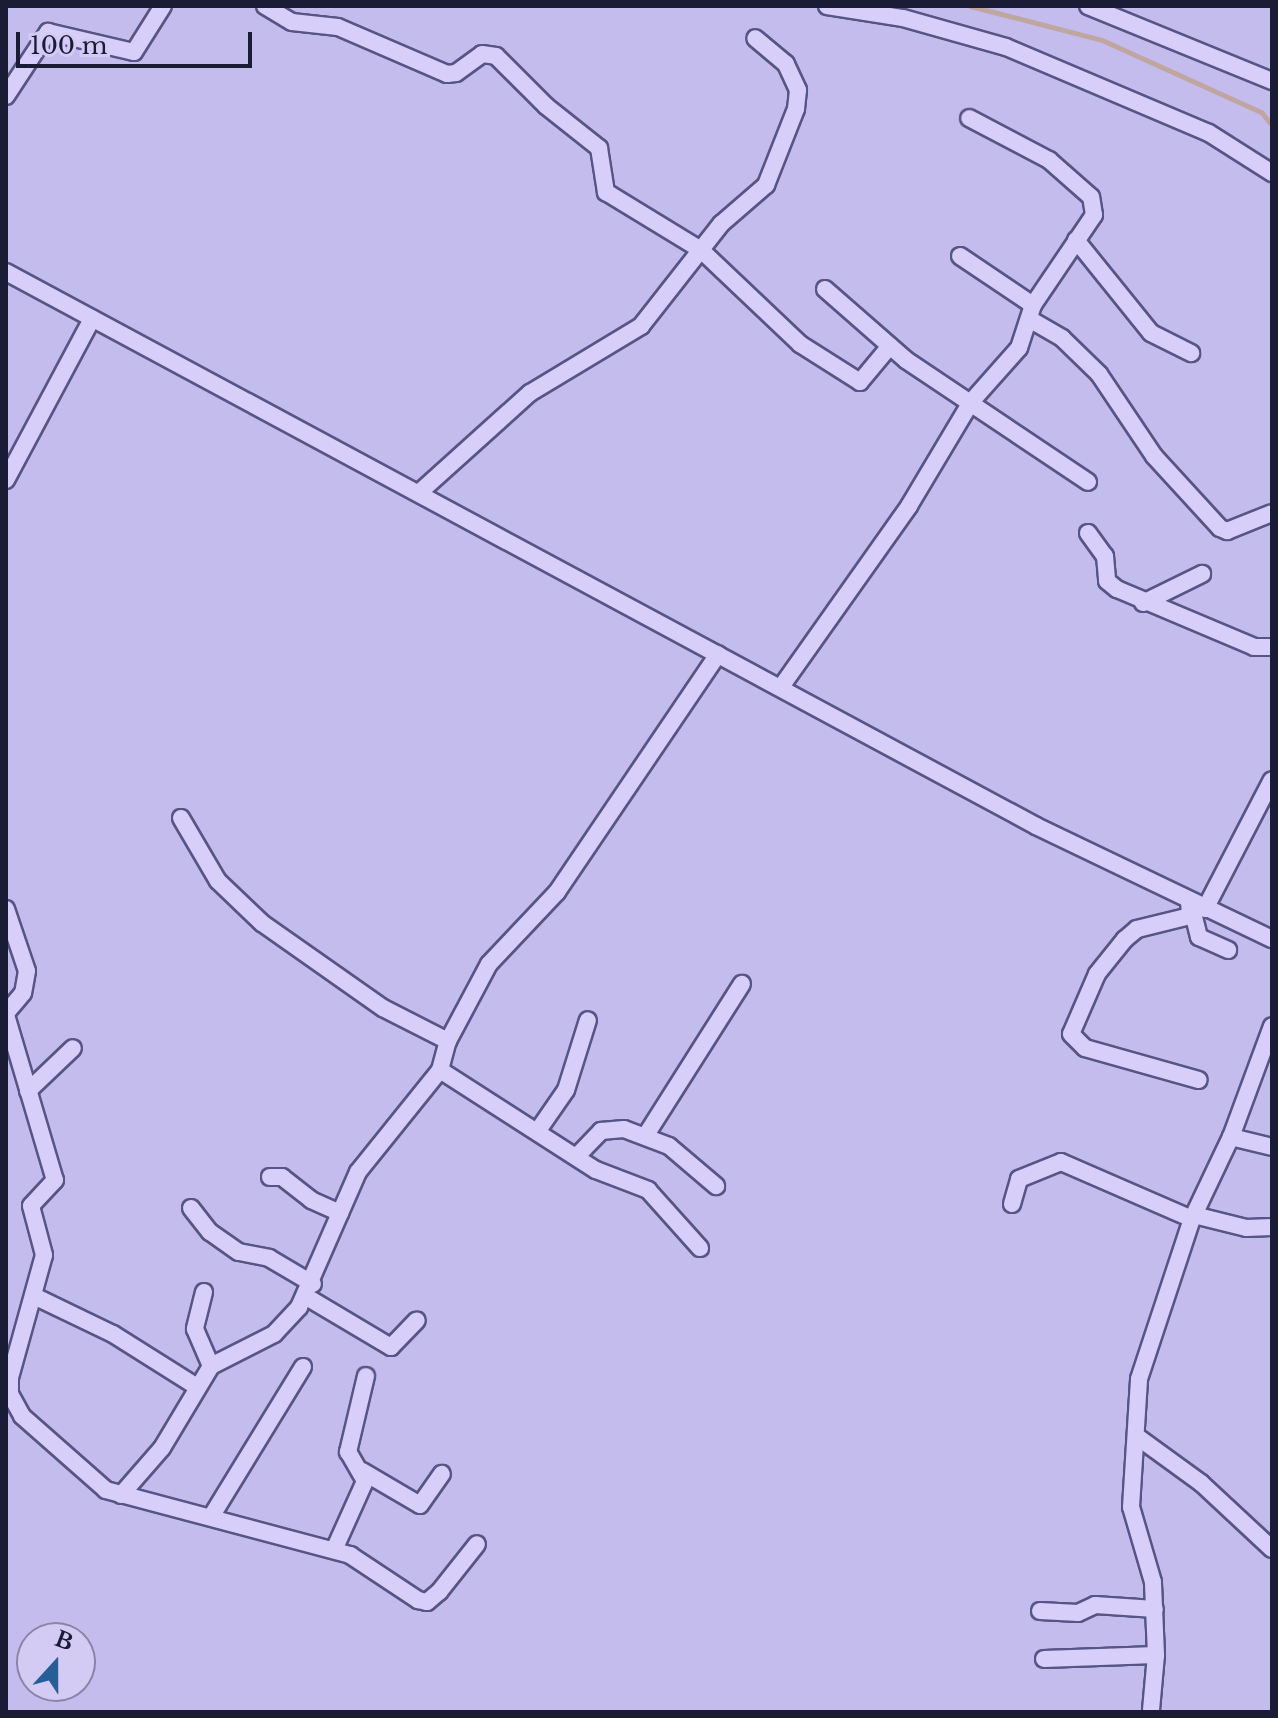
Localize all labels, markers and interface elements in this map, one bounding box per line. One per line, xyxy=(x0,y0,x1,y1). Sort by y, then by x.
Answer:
scale bar xyxy=(20,16,256,66)
text: 100 m xyxy=(30,31,108,60)
north arrow xyxy=(16,1622,96,1702)
text: B xyxy=(51,1625,77,1657)

